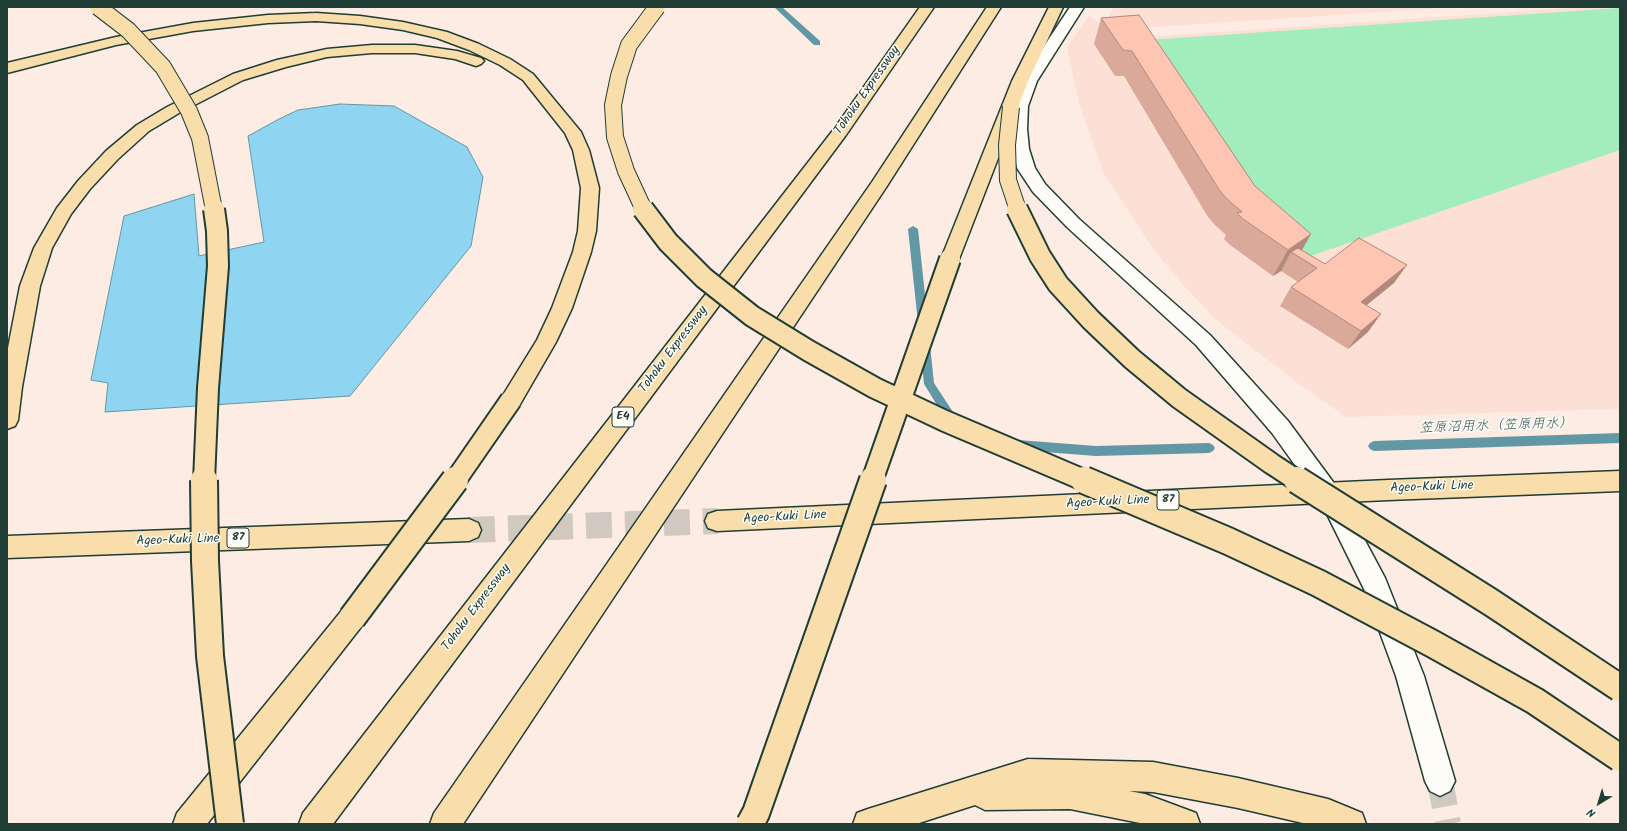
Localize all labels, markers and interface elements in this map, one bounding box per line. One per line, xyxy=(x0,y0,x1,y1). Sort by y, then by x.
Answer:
street label: Tohoku Expressway xyxy=(832,44,904,138)
street label: Tohoku Expressway xyxy=(636,303,712,397)
road number: E4 xyxy=(612,407,634,427)
water label: 笠原沼用水（笠原用水） xyxy=(1419,416,1573,438)
street label: Ageo-Kuki Line xyxy=(1390,479,1474,497)
road number: 87 xyxy=(1157,490,1179,510)
street label: Ageo-Kuki Line xyxy=(1066,493,1150,513)
street label: Ageo-Kuki Line xyxy=(743,508,827,528)
road number: 87 xyxy=(227,528,249,548)
street label: Ageo-Kuki Line xyxy=(136,532,220,550)
street label: Tohoku Expressway xyxy=(439,561,515,655)
north arrow xyxy=(1579,783,1619,823)
text: N xyxy=(1583,803,1600,822)

